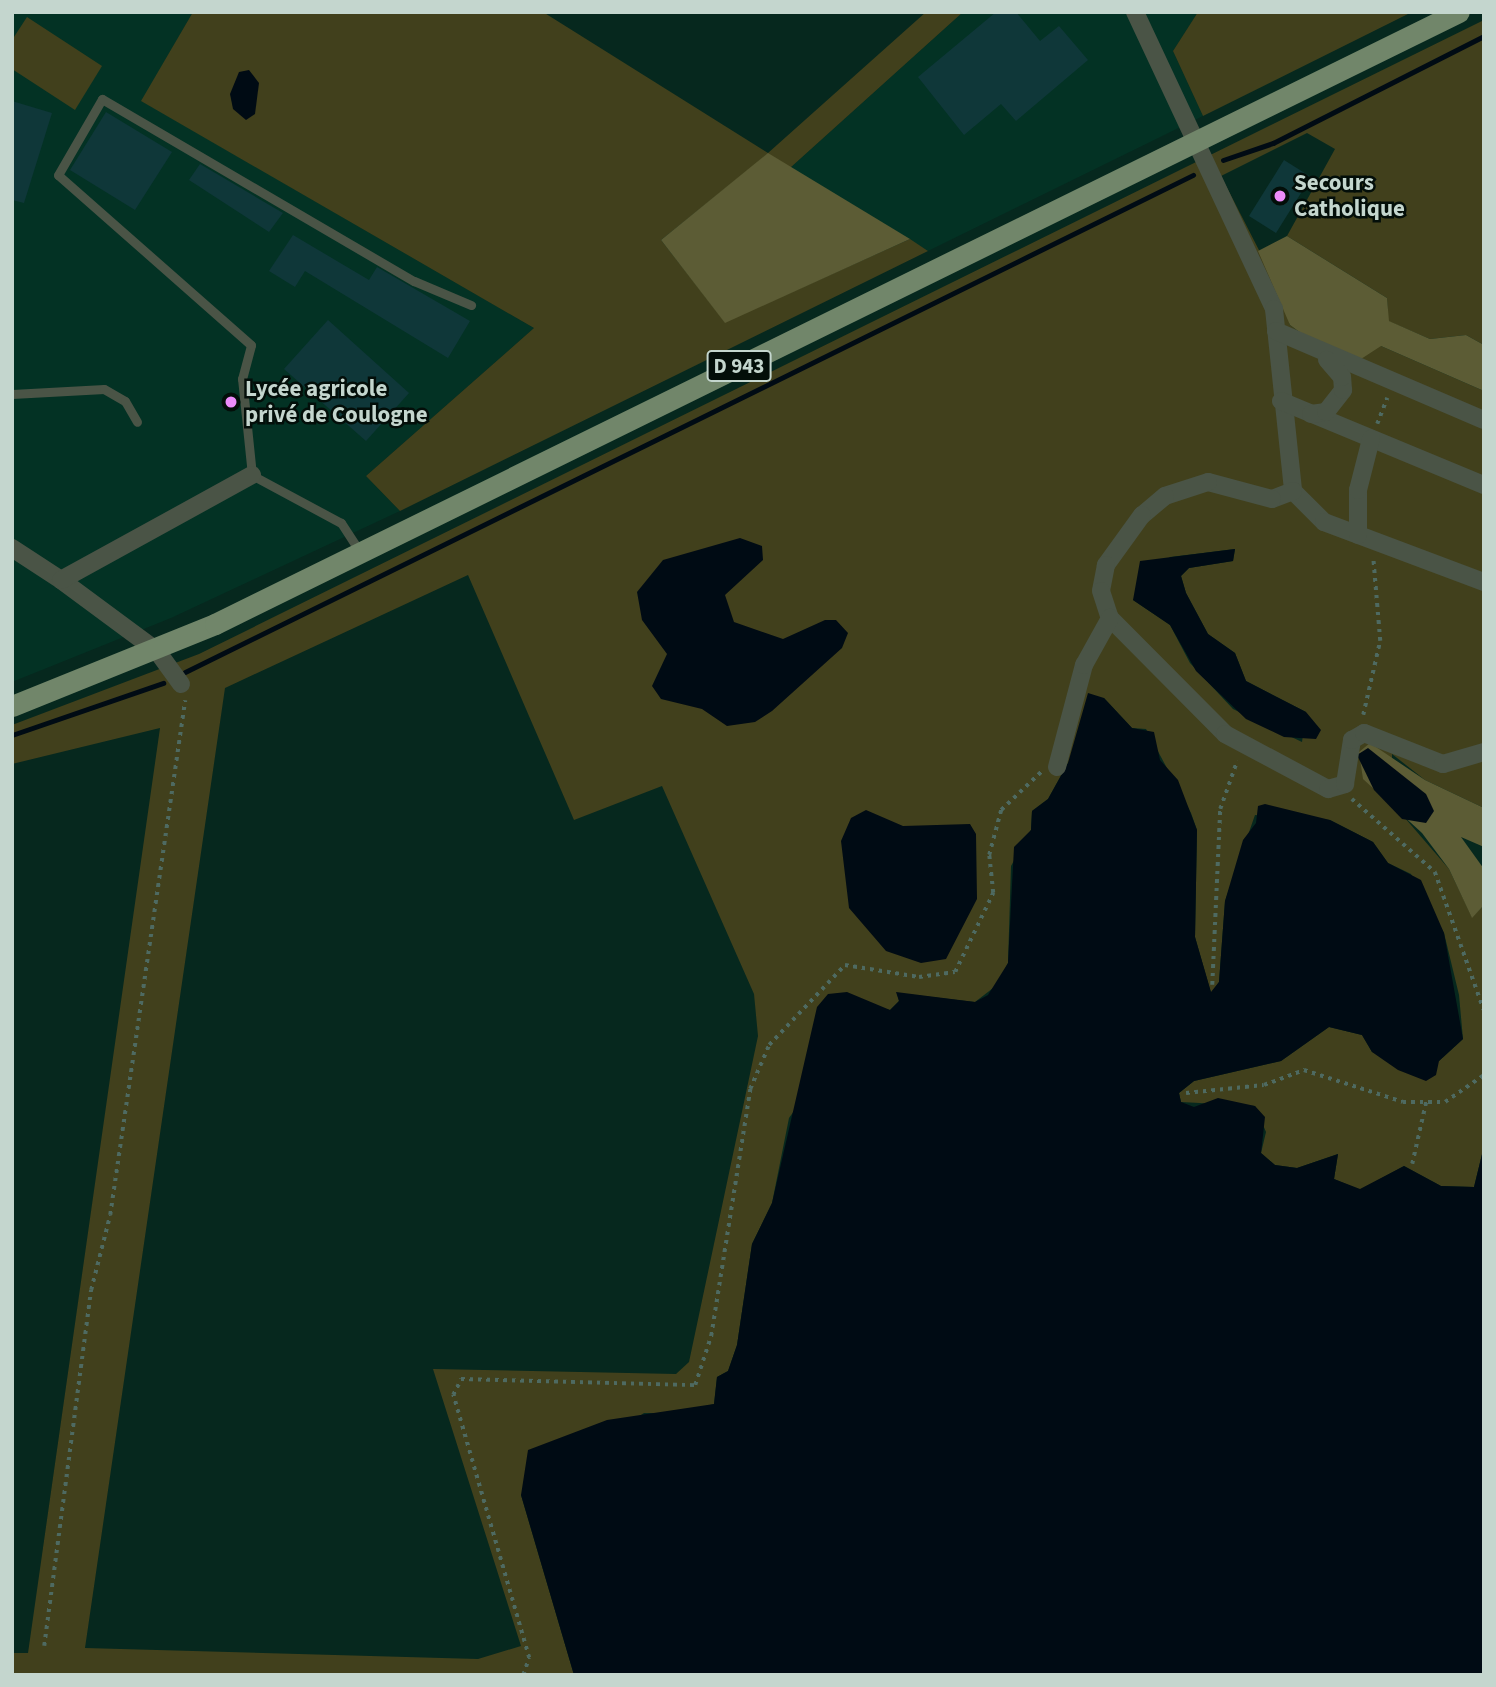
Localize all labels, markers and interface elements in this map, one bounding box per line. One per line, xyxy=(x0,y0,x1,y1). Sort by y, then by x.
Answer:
place label: Secours Catholique xyxy=(1294,169,1405,223)
marker: Secours Catholique xyxy=(1272,188,1288,204)
road number: D 943 xyxy=(706,348,772,384)
place label: Lycée agricole privé de Coulogne xyxy=(245,375,428,429)
marker: Lycée agricole privé de Coulogne xyxy=(223,394,239,410)

